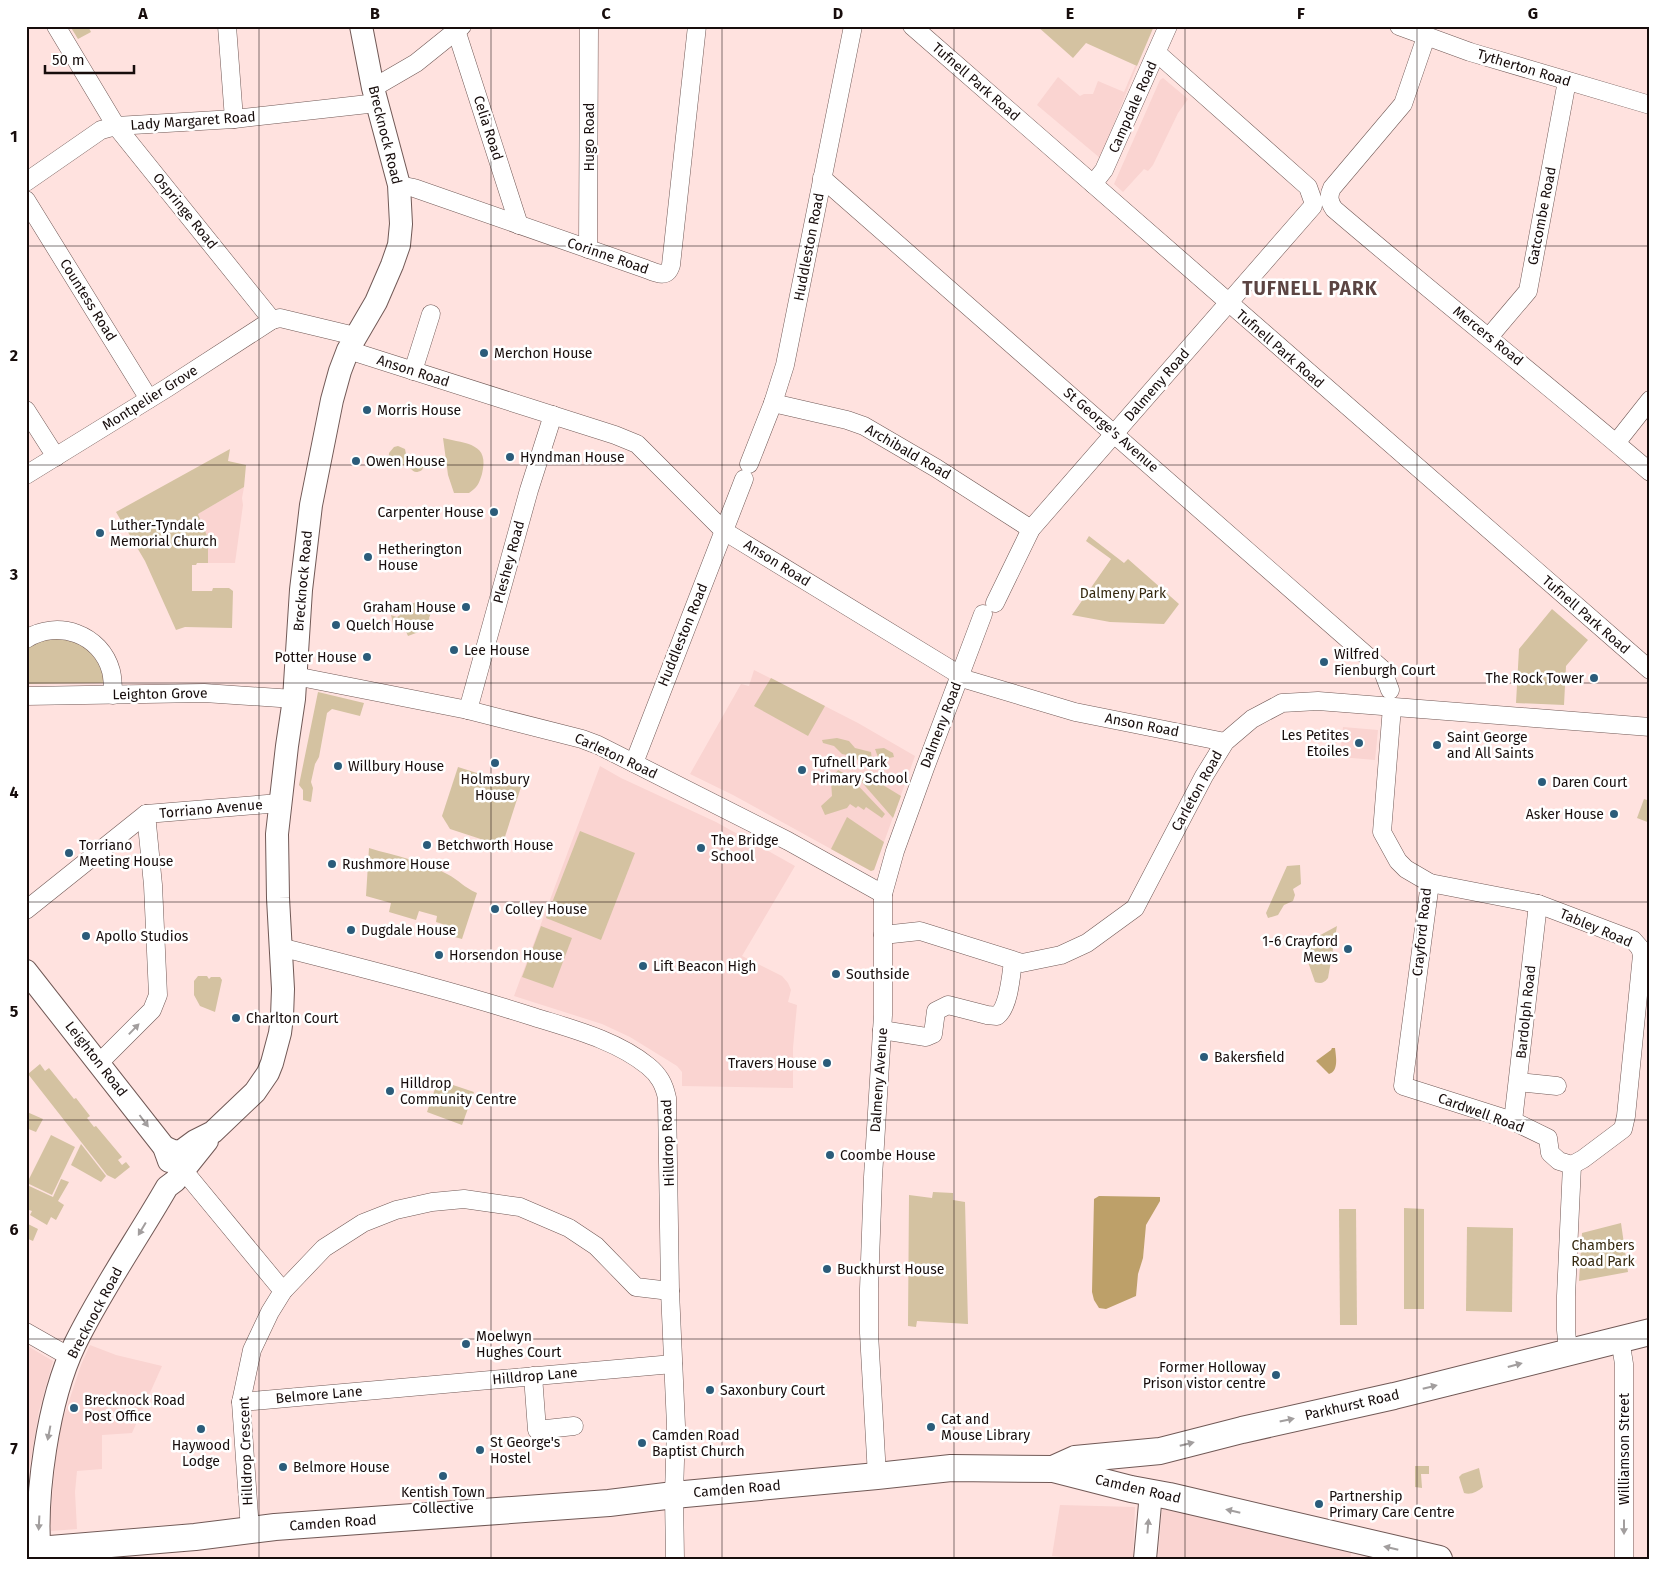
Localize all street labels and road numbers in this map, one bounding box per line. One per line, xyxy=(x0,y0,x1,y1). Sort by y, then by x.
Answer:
street label: Tufnell Park Road xyxy=(929,39,1023,125)
street label: Tytherton Road xyxy=(1475,46,1573,90)
street label: Campdale Road xyxy=(1105,58,1161,156)
street label: Brecknock Road xyxy=(365,84,405,186)
street label: Celia Road xyxy=(470,94,506,162)
street label: Hugo Road xyxy=(581,103,598,171)
street label: Lady Margaret Road xyxy=(130,108,256,134)
street label: Gatcombe Road xyxy=(1524,165,1560,267)
street label: Ospringe Road xyxy=(149,170,221,252)
street label: Huddleston Road xyxy=(790,191,828,303)
street label: Corinne Road xyxy=(565,234,651,278)
street label: Countess Road xyxy=(56,256,120,344)
street label: Mercers Road xyxy=(1450,303,1526,369)
street label: Tufnell Park Road xyxy=(1233,306,1327,392)
street label: Dalmeny Road xyxy=(1121,345,1193,425)
street label: Anson Road xyxy=(375,351,451,391)
street label: Montpelier Grove xyxy=(99,362,201,434)
street label: St George's Avenue xyxy=(1060,384,1162,476)
street label: Archibald Road xyxy=(862,421,954,483)
street label: Pleshey Road xyxy=(490,519,528,605)
street label: Brecknock Road xyxy=(290,530,316,632)
street label: Anson Road xyxy=(741,536,813,590)
street label: Tufnell Park Road xyxy=(1539,572,1633,658)
street label: Huddleston Road xyxy=(655,581,711,689)
street label: Dalmeny Road xyxy=(917,679,965,771)
street label: Leighton Grove xyxy=(112,685,208,703)
street label: Anson Road xyxy=(1103,709,1181,741)
street label: Carleton Road xyxy=(572,729,660,783)
street label: Carleton Road xyxy=(1168,748,1226,834)
street label: Torriano Avenue xyxy=(159,796,263,822)
street label: Crayford Road xyxy=(1409,887,1435,977)
street label: Tabley Road xyxy=(1557,905,1635,951)
street label: Bardolph Road xyxy=(1513,964,1539,1060)
street label: Leighton Road xyxy=(61,1018,131,1100)
street label: Dalmeny Avenue xyxy=(867,1027,891,1133)
street label: Cardwell Road xyxy=(1436,1090,1526,1136)
street label: Hilldrop Road xyxy=(658,1099,678,1187)
street label: Brecknock Road xyxy=(64,1264,126,1362)
street label: Hilldrop Lane xyxy=(492,1364,578,1388)
street label: Belmore Lane xyxy=(275,1383,363,1407)
street label: Parkhurst Road xyxy=(1303,1386,1401,1424)
street label: Williamson Street xyxy=(1616,1392,1633,1505)
street label: Hilldrop Crescent xyxy=(236,1395,256,1506)
street label: Camden Road xyxy=(1093,1471,1183,1507)
street label: Camden Road xyxy=(693,1477,781,1501)
street label: Camden Road xyxy=(289,1511,377,1535)

